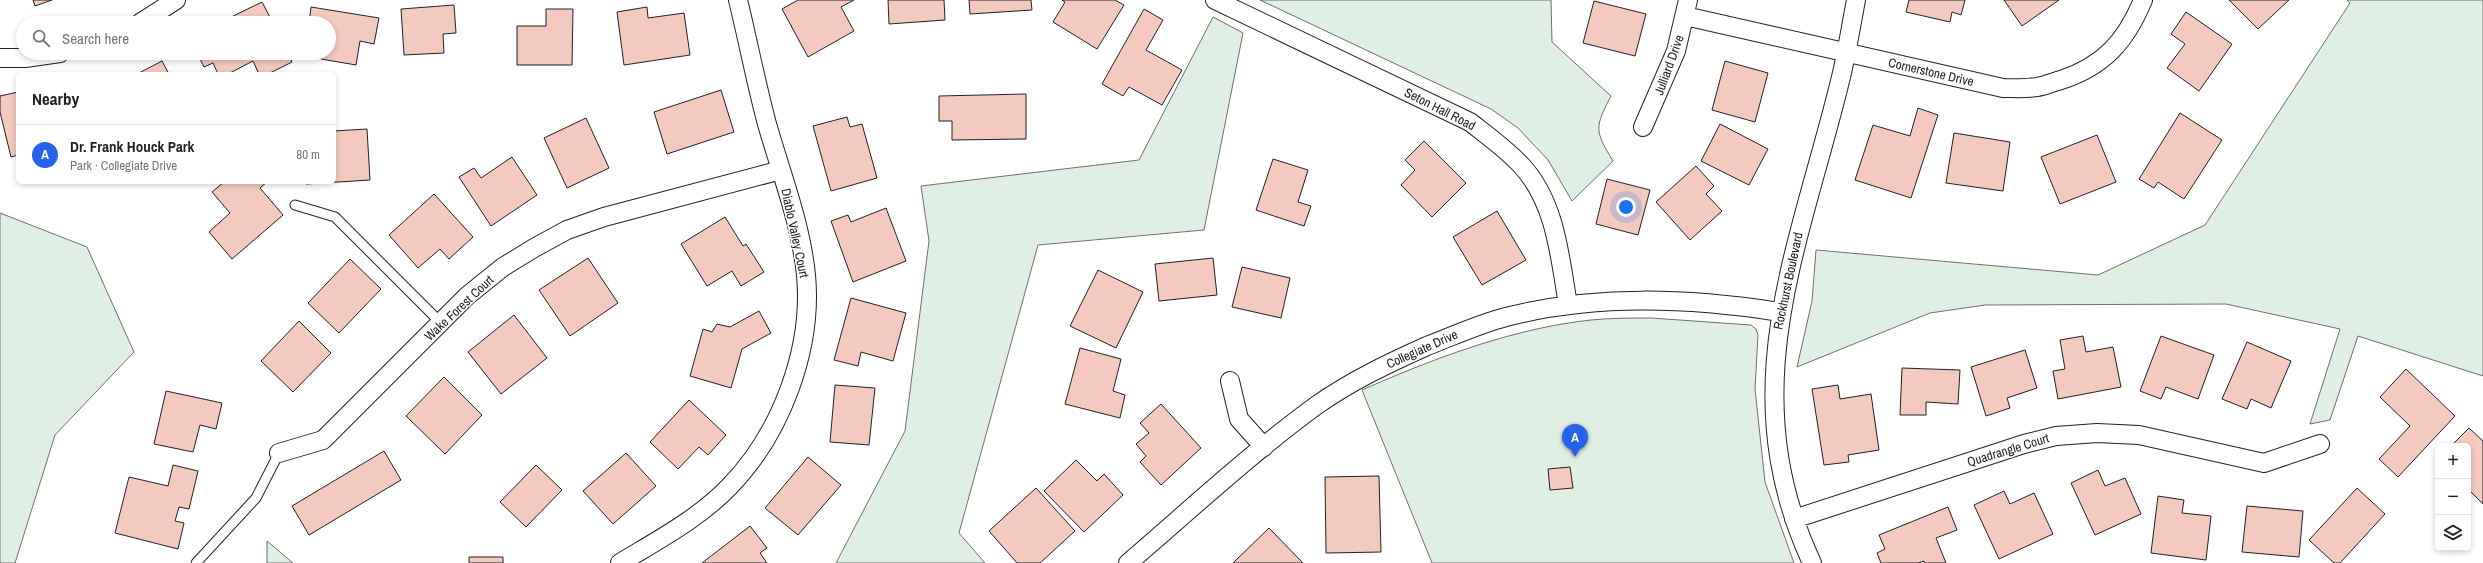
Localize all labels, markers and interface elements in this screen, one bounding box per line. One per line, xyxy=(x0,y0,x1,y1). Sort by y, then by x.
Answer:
search box xyxy=(16,16,336,60)
icon: search xyxy=(30,27,52,49)
text: Search here xyxy=(62,28,129,49)
street label: Julliard Drive xyxy=(1650,33,1688,97)
street label: Cornerstone Drive xyxy=(1887,54,1975,90)
street label: Seton Hall Road xyxy=(1402,84,1479,134)
text: Nearby xyxy=(32,87,79,110)
text: Dr. Frank Houck Park xyxy=(70,136,194,157)
text: A xyxy=(41,146,49,163)
text: 80 m xyxy=(296,146,320,163)
text: Park · Collegiate Drive xyxy=(70,157,177,174)
street label: Diablo Valley Court xyxy=(777,187,813,279)
your location xyxy=(1616,197,1636,217)
street label: Rockhurst Boulevard xyxy=(1769,231,1807,331)
street label: Wake Forest Court xyxy=(421,272,497,344)
street label: Collegiate Drive xyxy=(1384,326,1460,372)
pin: A xyxy=(1562,424,1588,457)
street label: Quadrangle Court xyxy=(1965,429,2051,471)
map controls xyxy=(2435,443,2471,551)
button: + xyxy=(2435,443,2471,479)
button: − xyxy=(2435,479,2471,515)
button: layers xyxy=(2435,515,2471,551)

